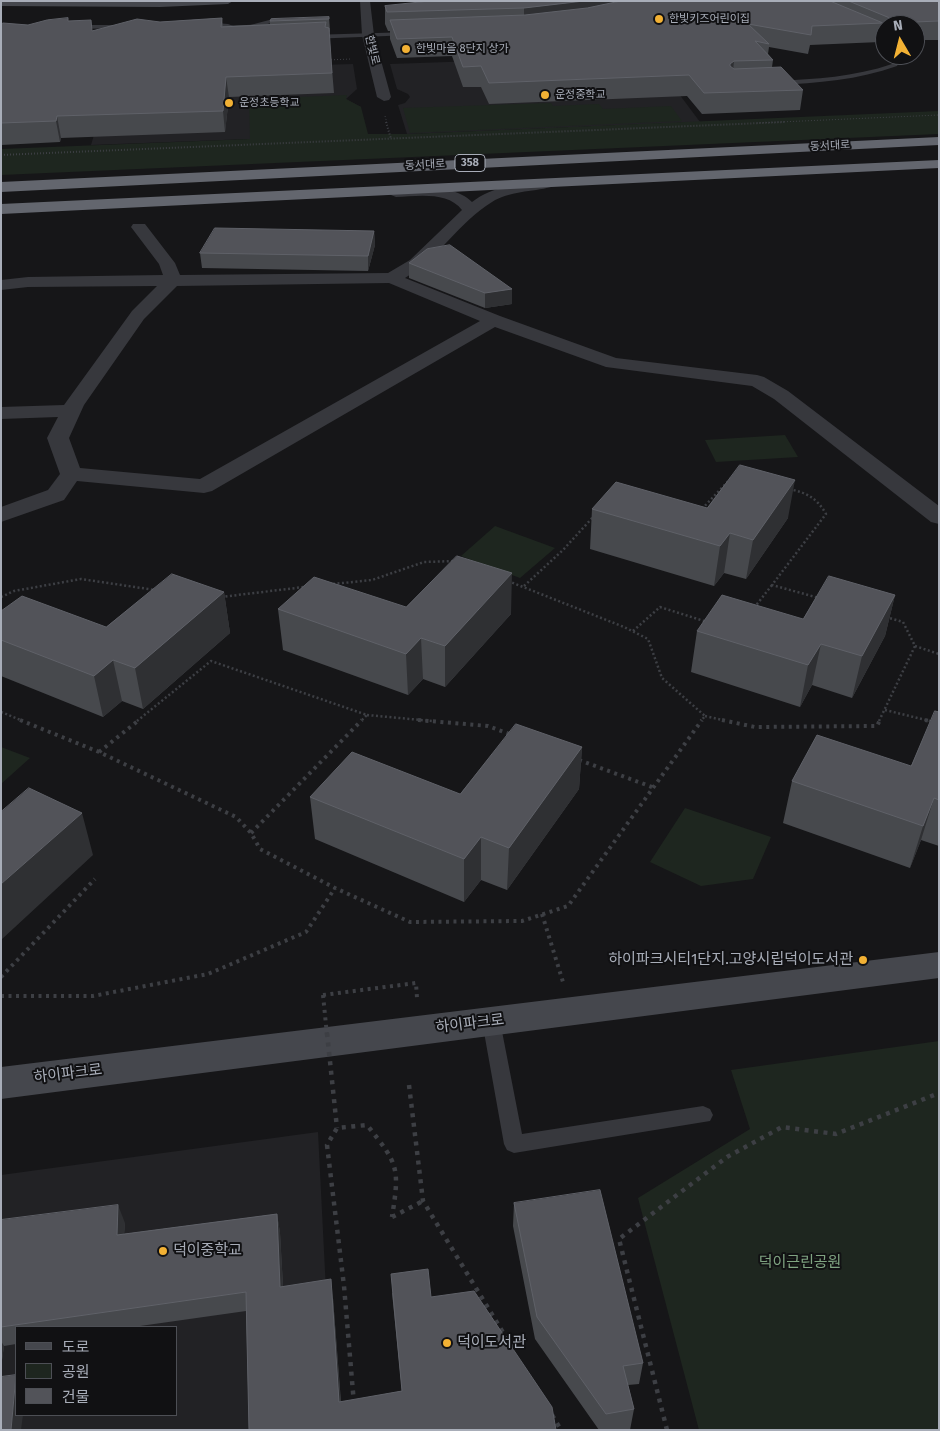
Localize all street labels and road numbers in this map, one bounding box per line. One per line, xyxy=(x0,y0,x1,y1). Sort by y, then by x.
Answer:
street label: 한빛로 xyxy=(362,34,382,66)
street label: 동서대로 xyxy=(809,138,851,154)
road number: 358 xyxy=(455,154,485,172)
street label: 동서대로 xyxy=(404,157,446,173)
street label: 하이파크로 xyxy=(435,1011,505,1037)
street label: 하이파크로 xyxy=(33,1061,103,1087)

